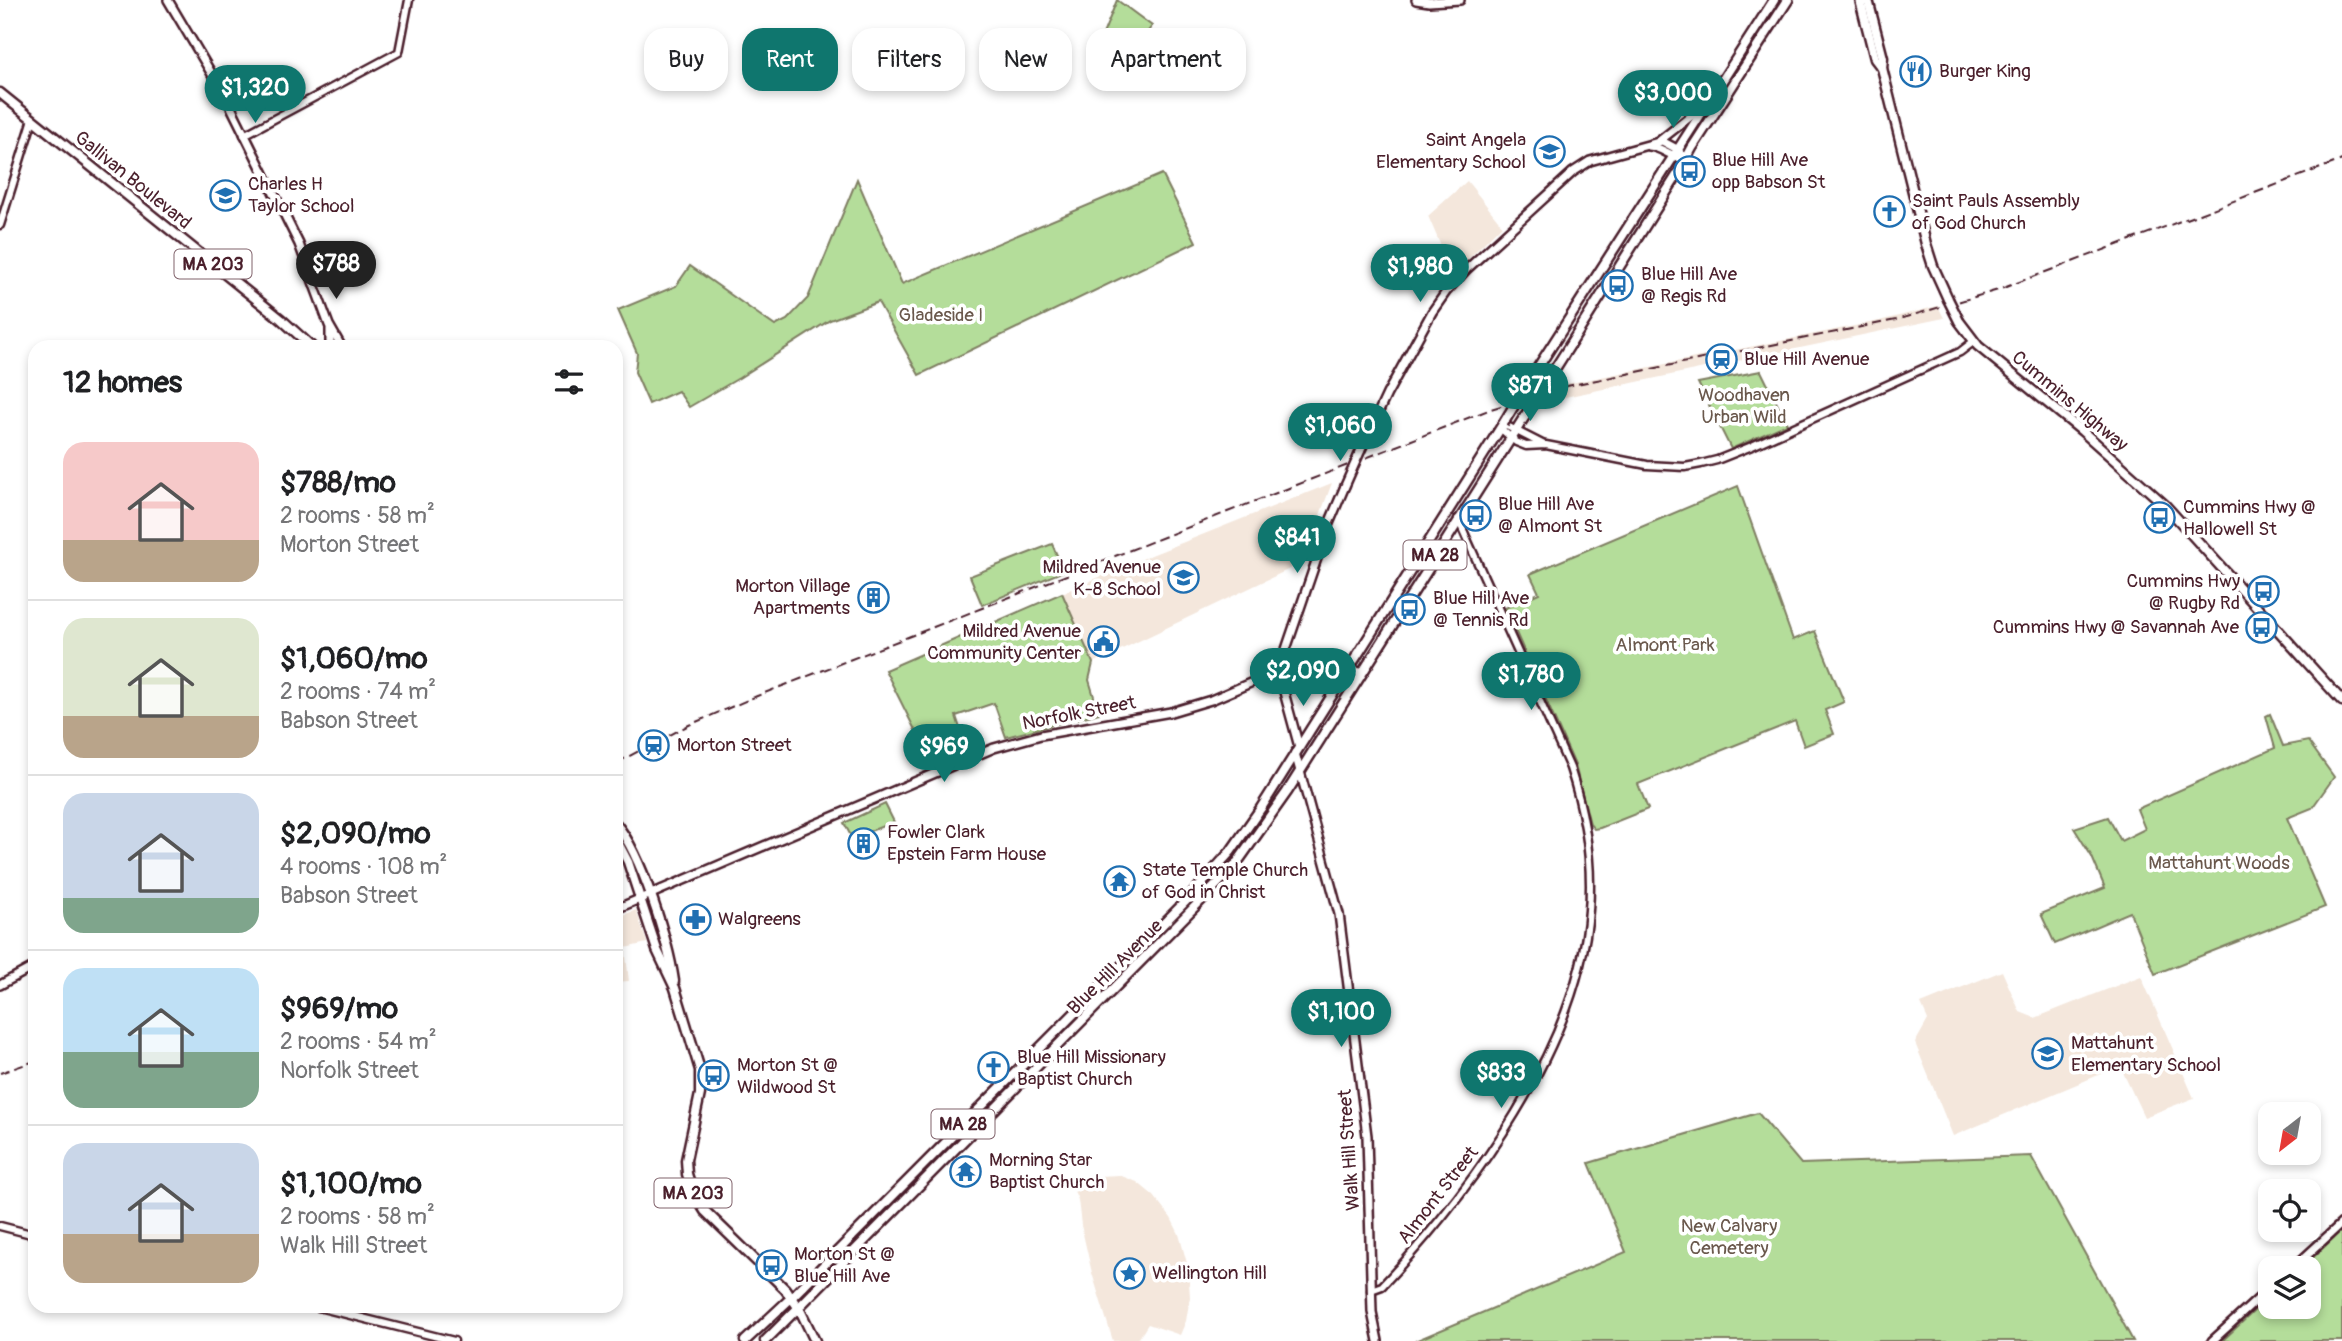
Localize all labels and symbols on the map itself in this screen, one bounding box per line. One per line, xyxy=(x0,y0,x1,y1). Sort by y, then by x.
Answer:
restaurant icon: Burger King xyxy=(1899,54,1933,88)
place label: Burger King xyxy=(1939,59,2031,83)
pin: $1,320 xyxy=(198,66,312,125)
pin: $3,000 xyxy=(1616,71,1730,130)
street label: Gallivan Boulevard xyxy=(70,125,196,235)
place label: Saint Angela Elementary School xyxy=(1376,128,1526,174)
school or university icon: Saint Angela Elementary School xyxy=(1532,134,1566,168)
place label: Blue Hill Ave opp Babson St xyxy=(1712,148,1826,194)
bus stop icon: Blue Hill Ave opp Babson St xyxy=(1672,154,1706,188)
place label: Charles H Taylor School xyxy=(248,172,355,218)
school or university icon: Charles H Taylor School xyxy=(208,178,242,212)
place label: Saint Pauls Assembly of God Church xyxy=(1912,189,2080,235)
church icon: Saint Pauls Assembly of God Church xyxy=(1872,195,1906,229)
pin: $788 xyxy=(295,242,377,301)
pin: $1,980 xyxy=(1363,244,1477,304)
road number: MA 203 xyxy=(174,250,252,278)
place label: Blue Hill Ave @ Regis Rd xyxy=(1641,262,1738,308)
bus stop icon: Blue Hill Ave @ Regis Rd xyxy=(1601,268,1635,302)
park label: Gladeside I xyxy=(899,303,983,327)
station icon: Blue Hill Avenue xyxy=(1704,342,1738,376)
street label: Cummins Highway xyxy=(2007,345,2133,457)
place label: Blue Hill Avenue xyxy=(1744,347,1870,371)
pin: $871 xyxy=(1489,364,1571,423)
park label: Woodhaven Urban Wild xyxy=(1698,383,1790,429)
pin: $1,060 xyxy=(1283,404,1397,463)
place label: Blue Hill Ave @ Almont St xyxy=(1498,492,1602,538)
place label: Cummins Hwy @ Hallowell St xyxy=(2183,495,2316,541)
bus stop icon: Blue Hill Ave @ Almont St xyxy=(1458,498,1492,532)
bus stop icon: Cummins Hwy @ Hallowell St xyxy=(2143,501,2177,535)
pin: $841 xyxy=(1256,516,1338,575)
road number: MA 28 xyxy=(1404,540,1466,570)
place label: Mildred Avenue K-8 School xyxy=(1042,555,1162,601)
school or university icon: Mildred Avenue K-8 School xyxy=(1167,561,1201,595)
place label: Cummins Hwy @ Rugby Rd xyxy=(2126,569,2240,615)
place label: Morton Village Apartments xyxy=(735,574,851,620)
bus stop icon: Cummins Hwy @ Rugby Rd xyxy=(2246,575,2280,609)
building icon: Morton Village Apartments xyxy=(856,580,890,614)
place label: Blue Hill Ave @ Tennis Rd xyxy=(1433,586,1530,632)
bus stop icon: Blue Hill Ave @ Tennis Rd xyxy=(1393,592,1427,626)
bus stop icon: Cummins Hwy @ Savannah Ave xyxy=(2245,610,2279,644)
place label: Cummins Hwy @ Savannah Ave xyxy=(1993,615,2240,639)
place label: Mildred Avenue Community Center xyxy=(927,619,1082,665)
public building icon: Mildred Avenue Community Center xyxy=(1087,625,1121,659)
park label: Almont Park xyxy=(1615,633,1715,657)
pin: $2,090 xyxy=(1246,648,1360,708)
pin: $1,780 xyxy=(1474,652,1588,712)
street label: Norfolk Street xyxy=(1020,690,1138,736)
pin: $969 xyxy=(903,724,985,784)
station icon: Morton Street xyxy=(637,728,671,762)
place label: Morton Street xyxy=(677,733,792,757)
place label: Fowler Clark Epstein Farm House xyxy=(887,820,1047,866)
building icon: Fowler Clark Epstein Farm House xyxy=(847,826,881,860)
park label: Mattahunt Woods xyxy=(2148,851,2290,875)
place label: State Temple Church of God in Christ xyxy=(1142,858,1308,904)
temple icon: State Temple Church of God in Christ xyxy=(1102,864,1136,898)
pharmacy icon: Walgreens xyxy=(678,902,712,936)
place label: Walgreens xyxy=(718,907,801,931)
street label: Blue Hill Avenue xyxy=(1062,914,1168,1020)
pin: $1,100 xyxy=(1284,990,1398,1049)
place label: Mattahunt Elementary School xyxy=(2071,1031,2221,1077)
school or university icon: Mattahunt Elementary School xyxy=(2031,1037,2065,1071)
place label: Blue Hill Missionary Baptist Church xyxy=(1017,1045,1166,1091)
pin: $833 xyxy=(1460,1050,1542,1110)
church icon: Blue Hill Missionary Baptist Church xyxy=(977,1051,1011,1085)
place label: Morton St @ Wildwood St xyxy=(737,1053,838,1099)
bus stop icon: Morton St @ Wildwood St xyxy=(697,1059,731,1093)
street label: Walk Hill Street xyxy=(1333,1088,1365,1212)
north arrow xyxy=(2258,1102,2320,1166)
road number: MA 28 xyxy=(932,1110,995,1139)
street label: Almont Street xyxy=(1392,1141,1484,1249)
place label: Morning Star Baptist Church xyxy=(989,1148,1104,1194)
temple icon: Morning Star Baptist Church xyxy=(949,1154,983,1188)
road number: MA 203 xyxy=(654,1178,732,1208)
park label: New Calvary Cemetery xyxy=(1681,1214,1777,1260)
place label: Morton St @ Blue Hill Ave xyxy=(794,1242,895,1288)
bus stop icon: Morton St @ Blue Hill Ave xyxy=(754,1248,788,1282)
place icon: Wellington Hill xyxy=(1112,1256,1146,1290)
place label: Wellington Hill xyxy=(1152,1261,1267,1285)

